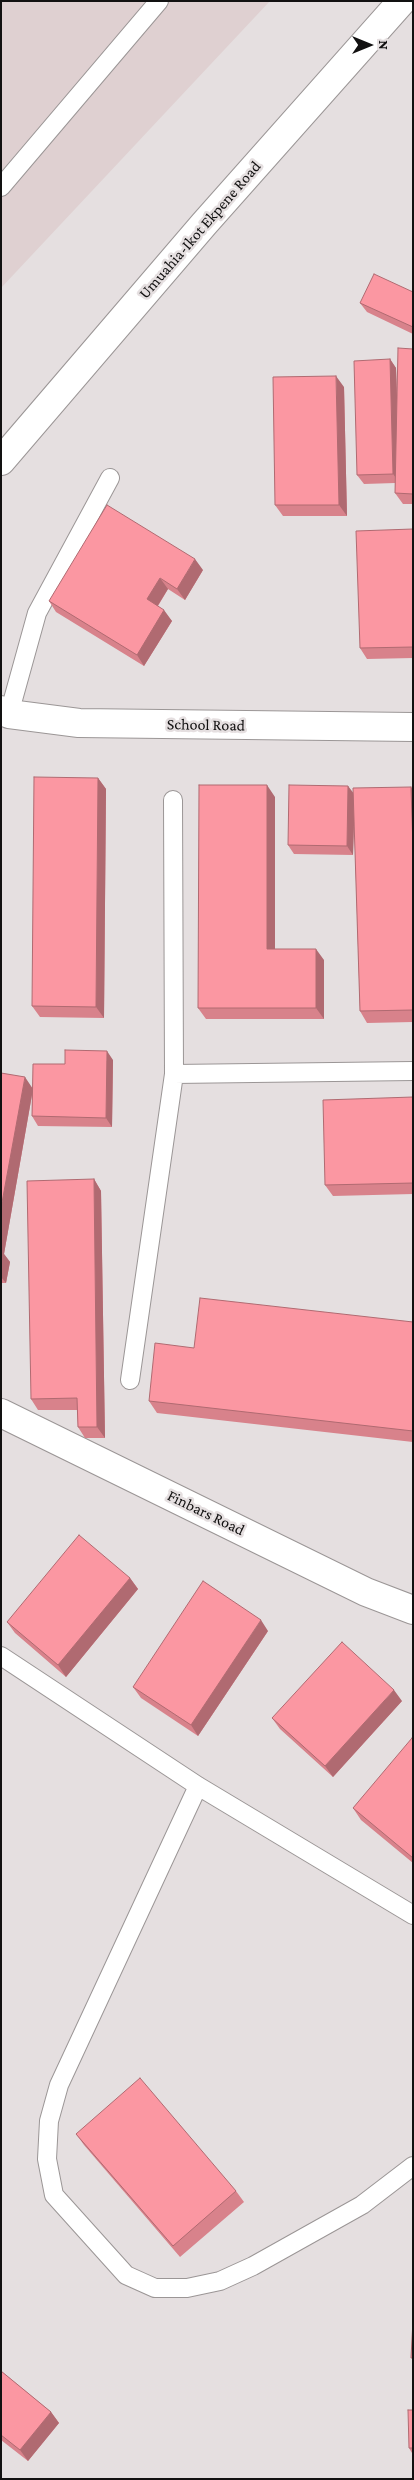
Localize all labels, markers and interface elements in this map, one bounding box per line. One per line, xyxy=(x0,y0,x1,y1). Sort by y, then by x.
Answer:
north arrow xyxy=(344,20,394,70)
text: N xyxy=(376,40,392,50)
street label: Umuahia-Ikot Ekpene Road xyxy=(135,157,265,303)
street label: School Road xyxy=(167,715,245,735)
street label: Finbars Road xyxy=(164,1486,248,1540)

